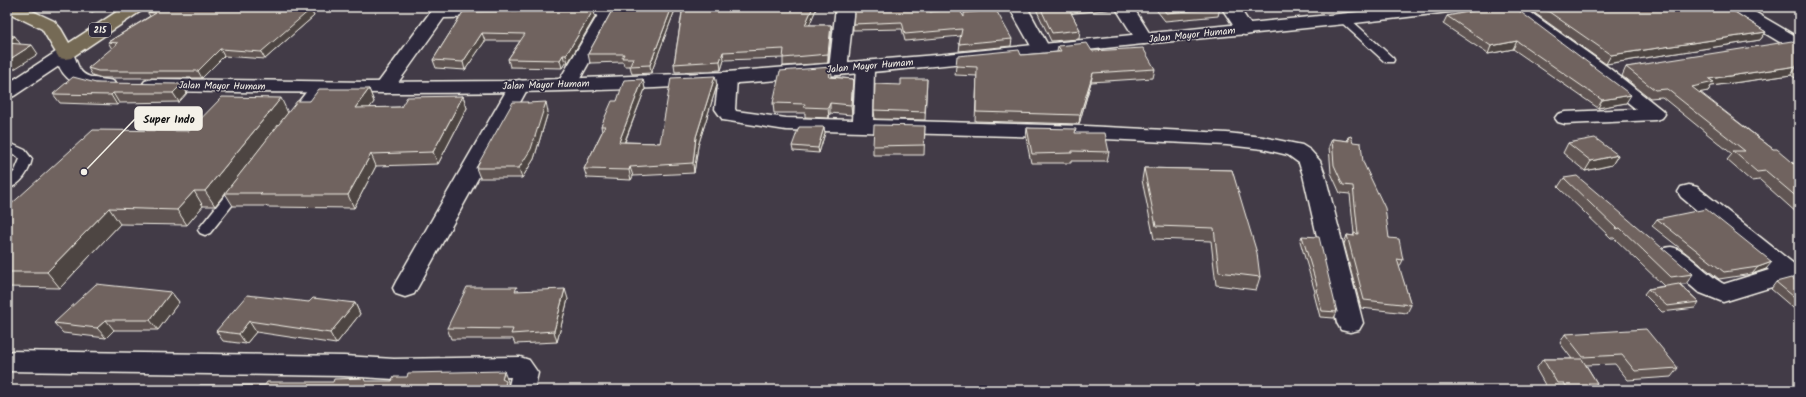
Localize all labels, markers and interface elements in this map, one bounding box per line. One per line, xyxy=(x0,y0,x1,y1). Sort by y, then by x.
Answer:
street label: Jalan Mayor Humam xyxy=(1148,22,1236,48)
road number: 215 xyxy=(89,23,111,37)
street label: Jalan Mayor Humam xyxy=(826,54,914,78)
street label: Jalan Mayor Humam xyxy=(502,75,590,95)
street label: Jalan Mayor Humam xyxy=(178,77,266,95)
callout: Super Indo xyxy=(135,107,202,130)
text: Super Indo xyxy=(143,111,195,129)

